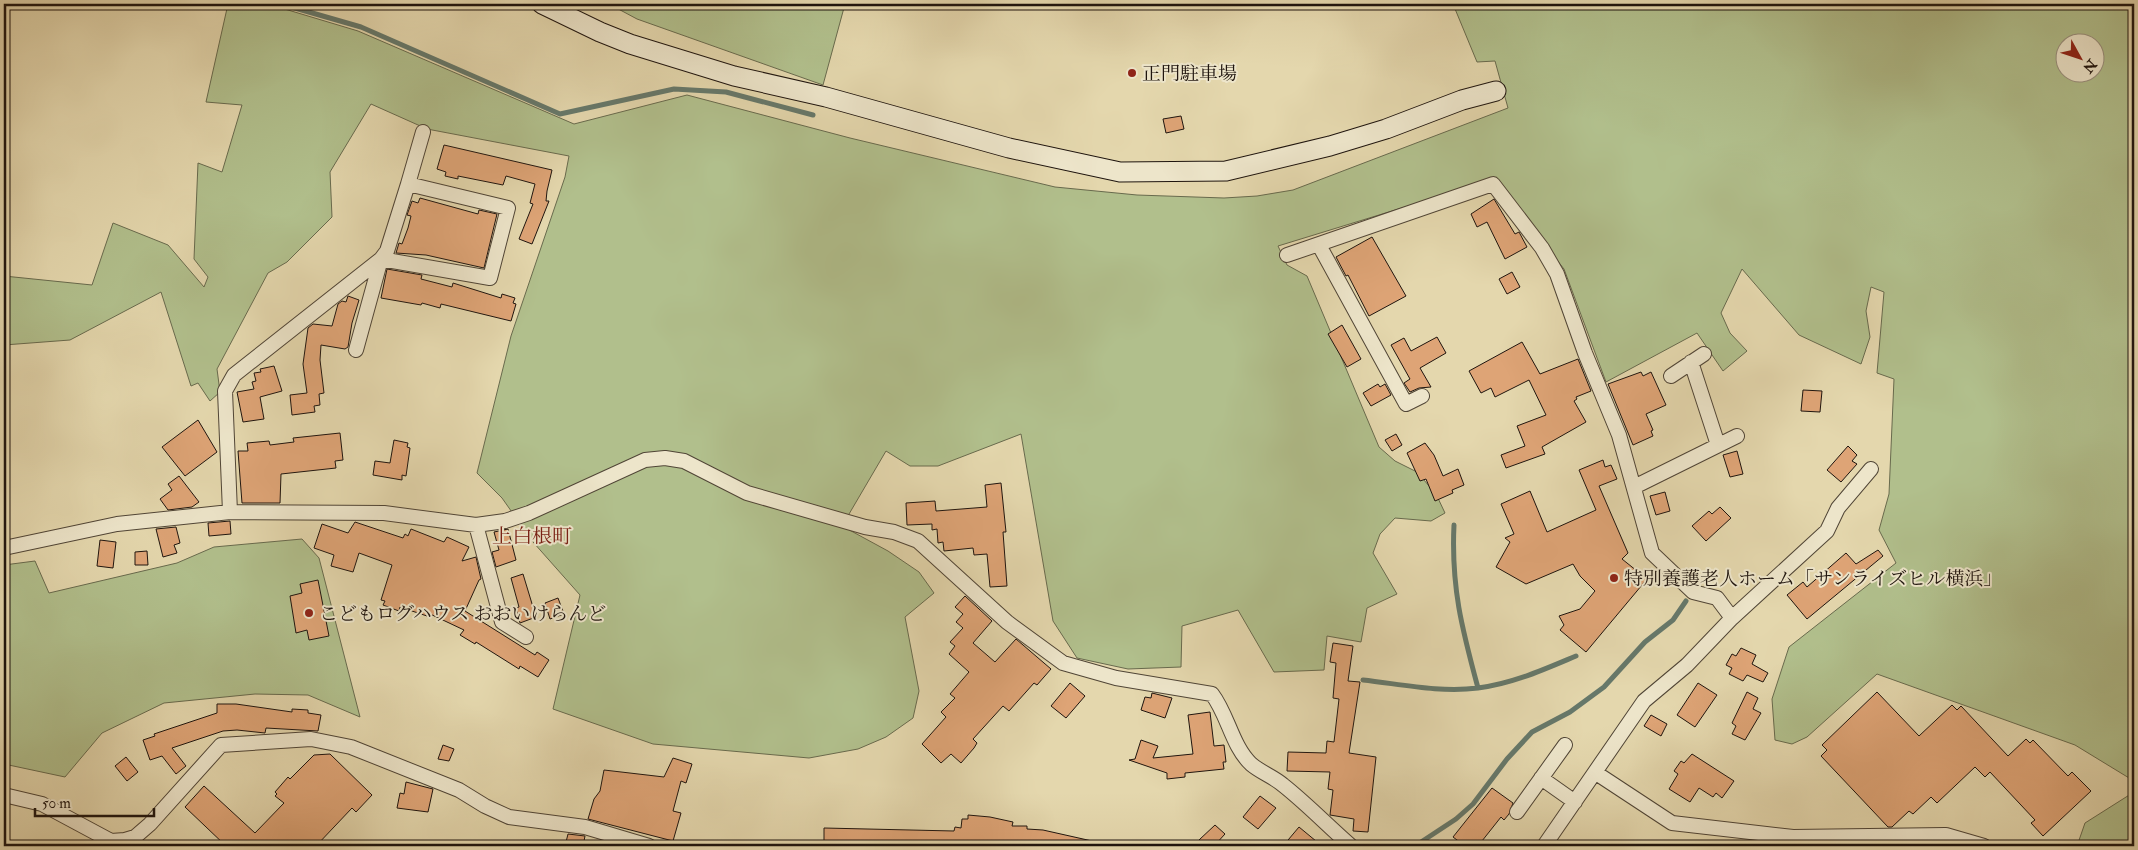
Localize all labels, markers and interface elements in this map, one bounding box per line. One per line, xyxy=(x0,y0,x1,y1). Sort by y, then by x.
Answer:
north arrow xyxy=(2056,32,2106,82)
text: N xyxy=(2079,55,2101,77)
place label: 正門駐車場 xyxy=(1142,62,1237,86)
marker: 正門駐車場 xyxy=(1126,67,1138,79)
district label: 上白根町 xyxy=(492,524,572,549)
place label: 特別養護老人ホーム「サンライズヒル横浜」 xyxy=(1624,567,2002,591)
marker: 特別養護老人ホーム「サンライズヒル横浜」 xyxy=(1608,572,1620,584)
place label: こどもログハウス おおいけらんど xyxy=(319,602,606,626)
marker: こどもログハウス おおいけらんど xyxy=(303,607,315,619)
scale bar xyxy=(35,785,154,817)
text: 50 m xyxy=(42,794,71,813)

